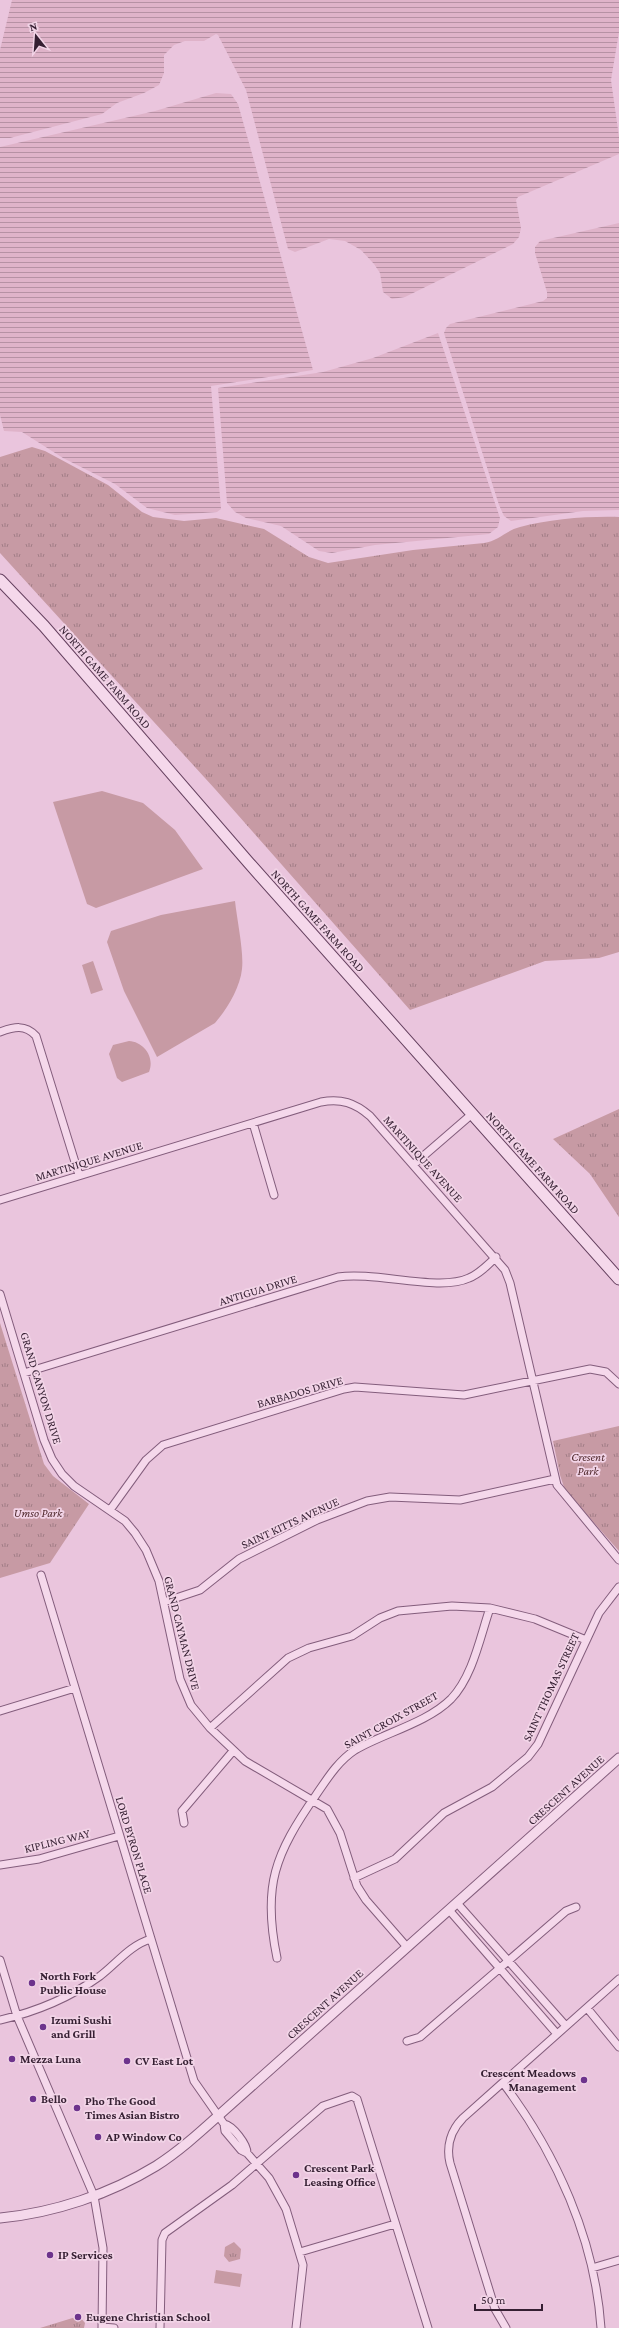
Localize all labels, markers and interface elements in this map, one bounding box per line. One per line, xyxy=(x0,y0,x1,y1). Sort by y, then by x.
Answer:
north arrow xyxy=(16,16,56,56)
text: N xyxy=(28,19,39,33)
street label: NORTH GAME FARM ROAD xyxy=(56,622,154,732)
street label: NORTH GAME FARM ROAD xyxy=(268,867,368,975)
street label: NORTH GAME FARM ROAD xyxy=(483,1109,583,1217)
street label: MARTINIQUE AVENUE xyxy=(380,1113,466,1206)
street label: MARTINIQUE AVENUE xyxy=(34,1138,145,1184)
street label: ANTIGUA DRIVE xyxy=(217,1271,299,1309)
street label: GRAND CANYON DRIVE xyxy=(17,1330,65,1446)
street label: BARBADOS DRIVE xyxy=(255,1373,345,1411)
park label: Cresent Park xyxy=(571,1450,605,1478)
street label: SAINT KITTS AVENUE xyxy=(239,1494,342,1552)
park label: Umso Park xyxy=(14,1506,63,1520)
street label: GRAND CAYMAN DRIVE xyxy=(161,1574,203,1692)
street label: SAINT THOMAS STREET xyxy=(520,1630,582,1743)
street label: SAINT CROIX STREET xyxy=(342,1688,441,1752)
street label: CRESCENT AVENUE xyxy=(525,1752,608,1828)
street label: LORD BYRON PLACE xyxy=(113,1795,156,1896)
street label: KIPLING WAY xyxy=(23,1826,92,1856)
street label: CRESCENT AVENUE xyxy=(284,1966,367,2042)
place label: North Fork Public House xyxy=(40,1969,107,1997)
marker: North Fork Public House xyxy=(27,1978,37,1988)
place label: Izumi Sushi and Grill xyxy=(51,2013,112,2041)
marker: Izumi Sushi and Grill xyxy=(38,2022,48,2032)
place label: Mezza Luna xyxy=(20,2052,81,2066)
marker: Mezza Luna xyxy=(7,2054,17,2064)
place label: CV East Lot xyxy=(135,2054,194,2068)
marker: CV East Lot xyxy=(122,2056,132,2066)
place label: Crescent Meadows Management xyxy=(480,2066,577,2094)
marker: Crescent Meadows Management xyxy=(579,2075,589,2085)
place label: Bello xyxy=(41,2092,67,2106)
marker: Bello xyxy=(28,2094,38,2104)
place label: Pho The Good Times Asian Bistro xyxy=(85,2094,180,2122)
marker: Pho The Good Times Asian Bistro xyxy=(72,2103,82,2113)
place label: AP Window Co xyxy=(105,2130,182,2144)
marker: AP Window Co xyxy=(93,2132,103,2142)
place label: Crescent Park Leasing Office xyxy=(304,2161,376,2189)
marker: Crescent Park Leasing Office xyxy=(291,2170,301,2180)
place label: IP Services xyxy=(58,2248,113,2262)
marker: IP Services xyxy=(45,2250,55,2260)
scale bar xyxy=(475,2286,542,2312)
text: 50 m xyxy=(481,2293,506,2307)
place label: Eugene Christian School xyxy=(86,2310,211,2324)
marker: Eugene Christian School xyxy=(73,2312,83,2322)

